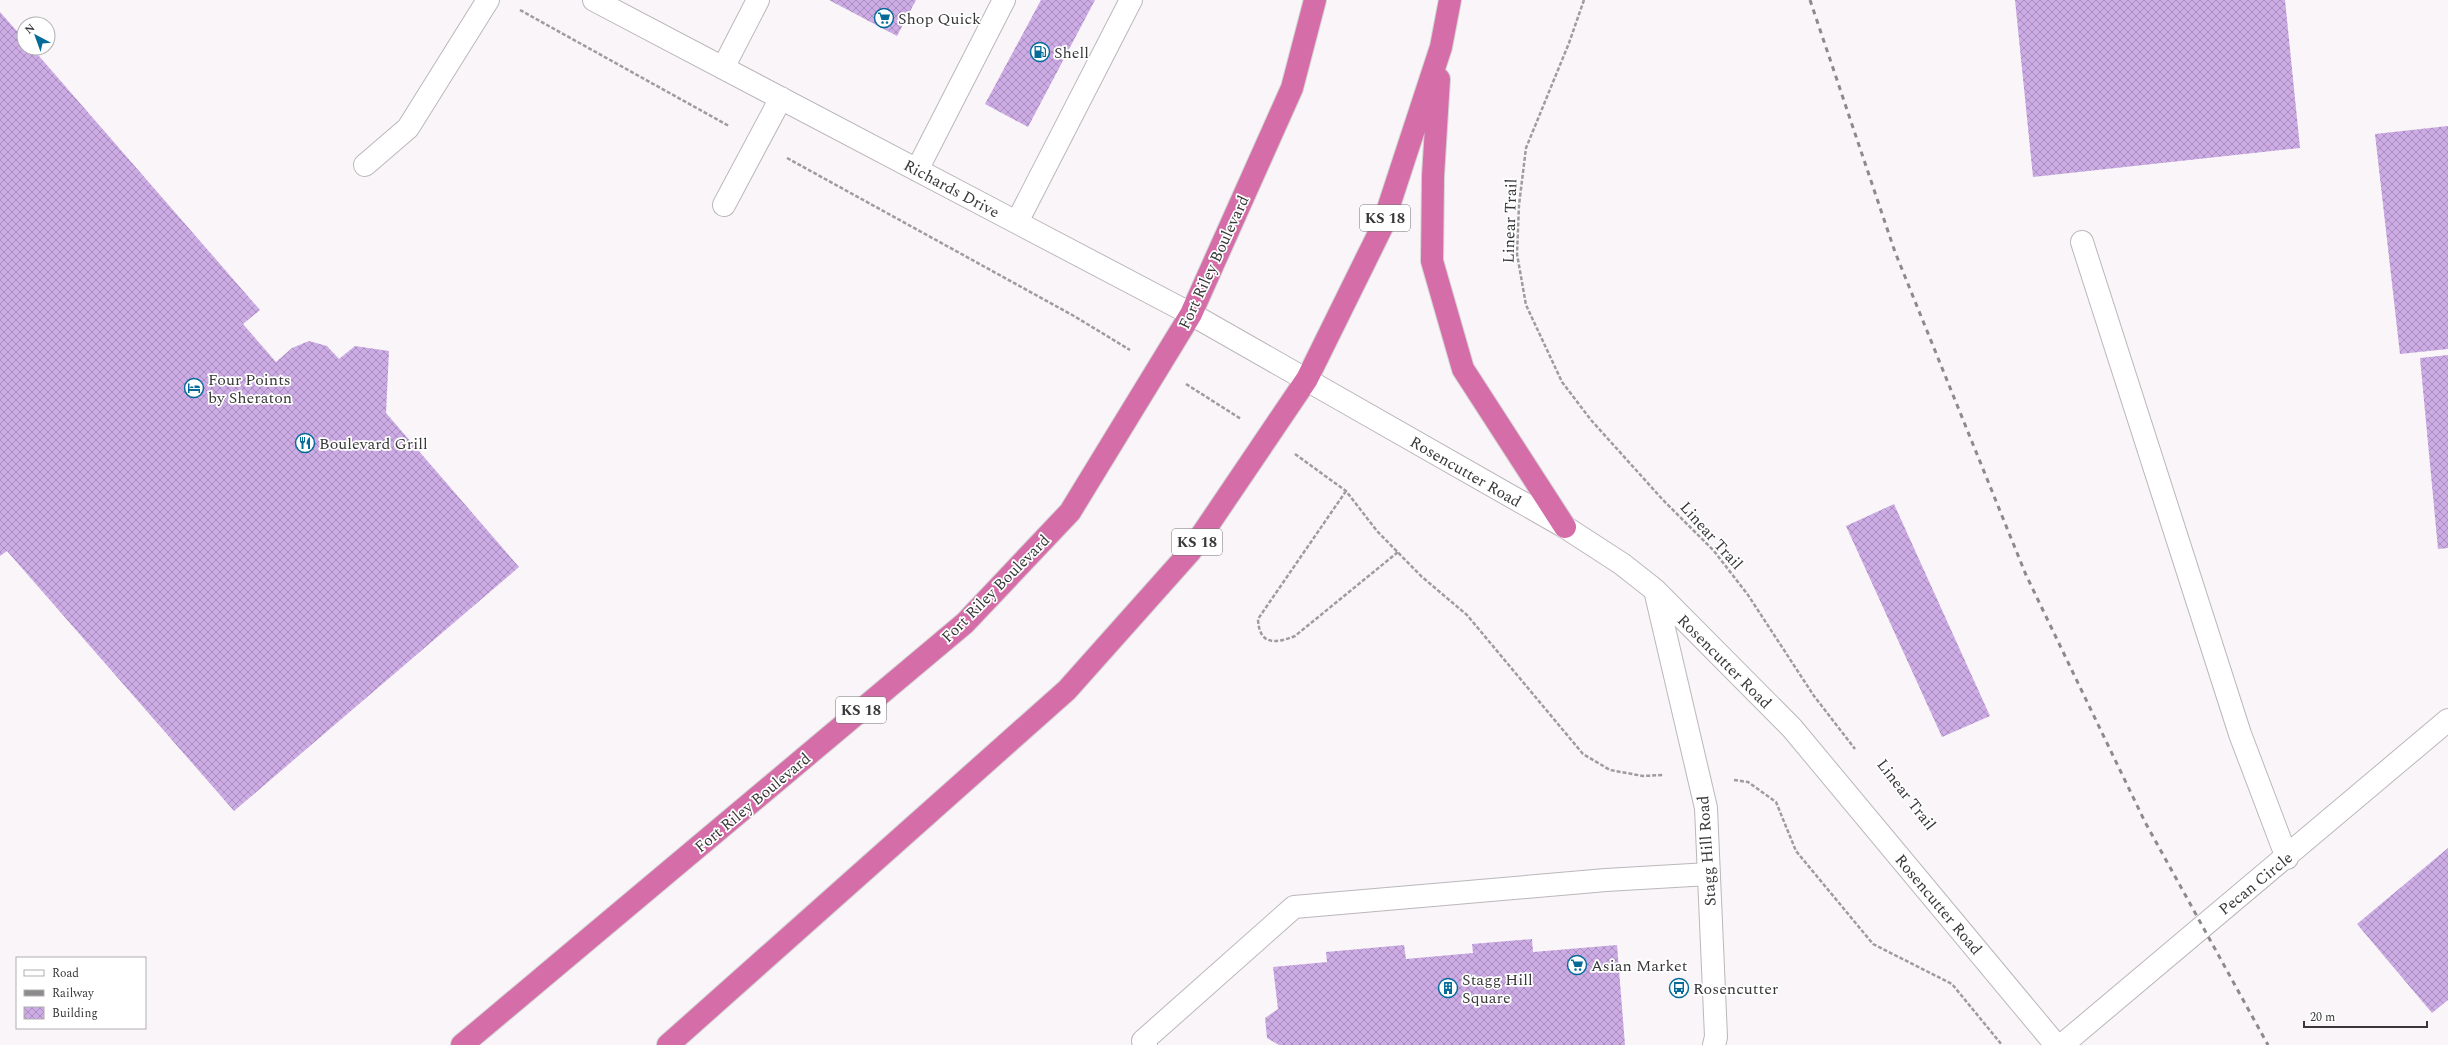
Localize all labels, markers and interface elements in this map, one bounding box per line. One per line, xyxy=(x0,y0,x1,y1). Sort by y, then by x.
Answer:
supermarket icon: Shop Quick xyxy=(873,7,895,29)
place label: Shop Quick xyxy=(898,7,981,31)
north arrow xyxy=(16,16,56,56)
text: N xyxy=(21,19,39,38)
fuel station icon: Shell xyxy=(1029,41,1051,63)
place label: Shell xyxy=(1054,41,1089,65)
street label: Richards Drive xyxy=(899,153,1004,224)
street label: Linear Trail xyxy=(1497,178,1523,264)
street label: Fort Riley Boulevard xyxy=(1172,191,1256,333)
road number: KS 18 xyxy=(1360,205,1410,231)
place label: Four Points by Sheraton xyxy=(208,368,292,410)
hotel icon: Four Points by Sheraton xyxy=(183,377,205,399)
street label: Rosencutter Road xyxy=(1405,430,1526,514)
restaurant icon: Boulevard Grill xyxy=(294,432,316,454)
place label: Boulevard Grill xyxy=(319,432,428,456)
street label: Linear Trail xyxy=(1674,496,1749,575)
street label: Fort Riley Boulevard xyxy=(936,529,1056,649)
road number: KS 18 xyxy=(1172,529,1222,555)
street label: Rosencutter Road xyxy=(1672,609,1777,715)
road number: KS 18 xyxy=(836,697,886,723)
street label: Fort Riley Boulevard xyxy=(689,747,816,859)
street label: Linear Trail xyxy=(1871,754,1942,835)
street label: Stagg Hill Road xyxy=(1691,795,1723,907)
street label: Pecan Circle xyxy=(2213,846,2298,921)
street label: Rosencutter Road xyxy=(1889,849,1988,960)
supermarket icon: Asian Market xyxy=(1566,954,1588,976)
place label: Asian Market xyxy=(1591,954,1688,978)
legend xyxy=(16,957,146,1029)
text: Road xyxy=(52,964,79,983)
place label: Stagg Hill Square xyxy=(1462,968,1533,1010)
building icon: Stagg Hill Square xyxy=(1437,977,1459,999)
bus stop icon: Rosencutter xyxy=(1668,977,1690,999)
place label: Rosencutter xyxy=(1693,977,1778,1001)
text: Railway xyxy=(52,984,95,1003)
scale bar xyxy=(2304,1003,2427,1029)
text: Building xyxy=(52,1004,98,1023)
text: 20 m xyxy=(2310,1008,2335,1027)

